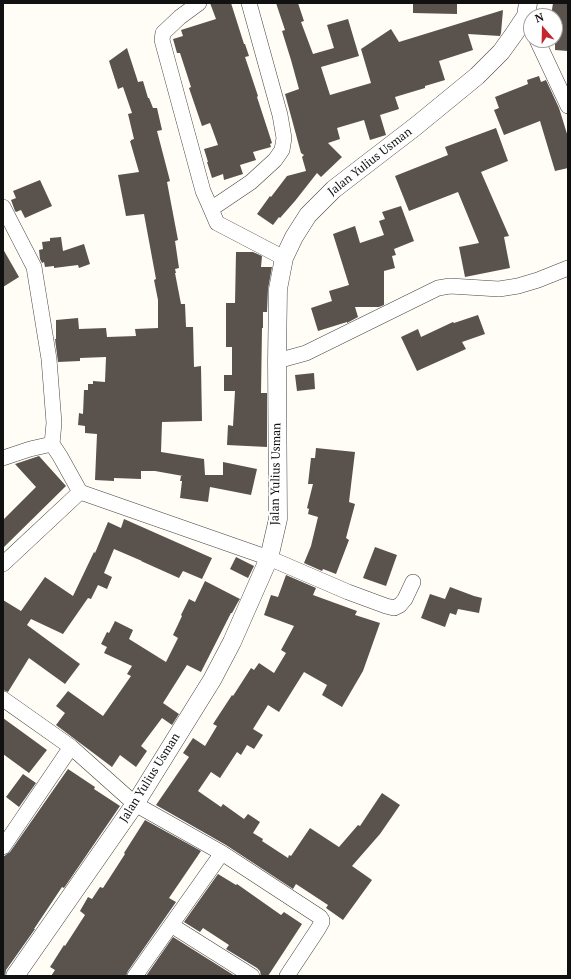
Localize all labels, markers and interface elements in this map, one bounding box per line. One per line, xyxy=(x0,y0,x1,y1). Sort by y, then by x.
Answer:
north arrow xyxy=(523,8,563,48)
text: N xyxy=(533,10,546,26)
street label: Jalan Yulius Usman xyxy=(325,125,415,199)
street label: Jalan Yulius Usman xyxy=(268,423,284,525)
street label: Jalan Yulius Usman xyxy=(117,731,183,825)

